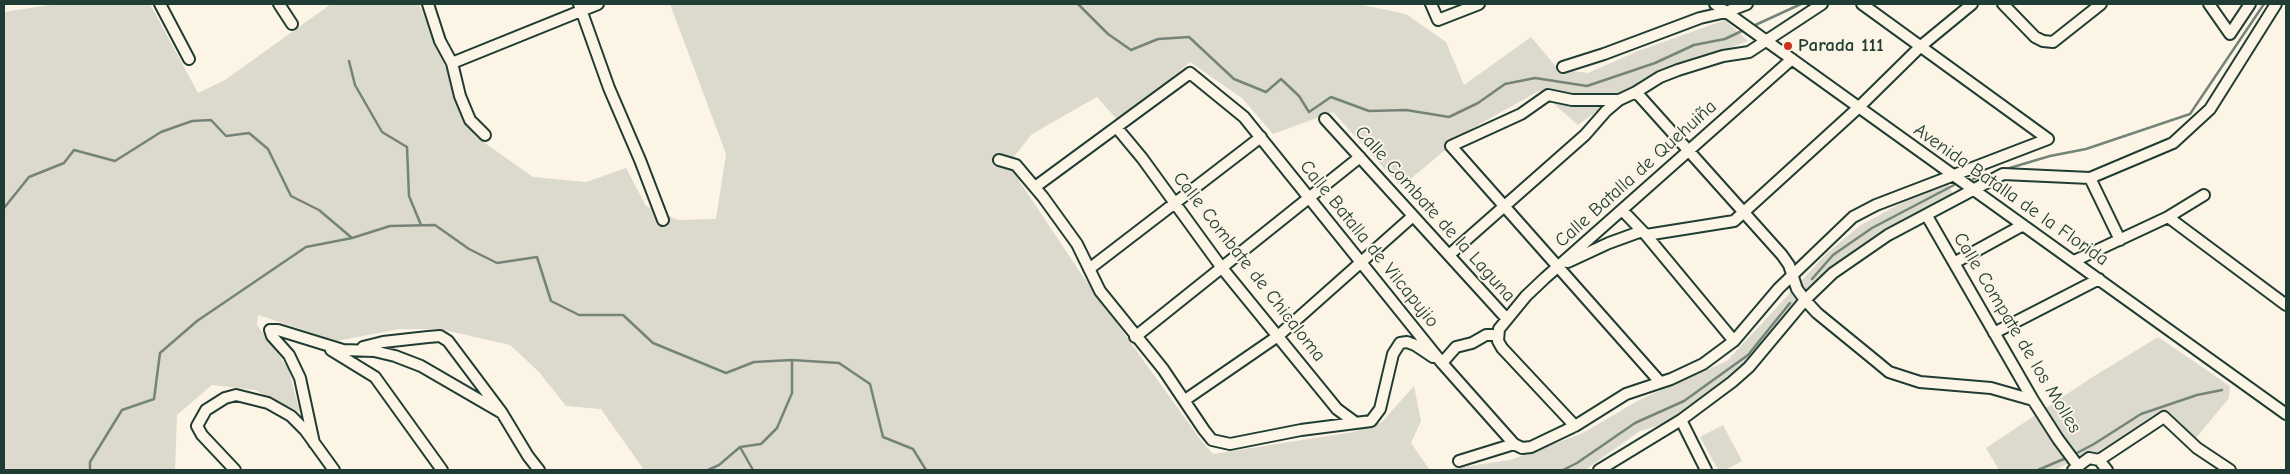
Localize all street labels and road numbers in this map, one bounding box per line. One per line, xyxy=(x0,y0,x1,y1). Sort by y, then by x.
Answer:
street label: Calle Batalla de Quehuiña xyxy=(1551,95,1721,253)
street label: Avenida Batalla de la Florida xyxy=(1909,119,2113,271)
street label: Calle Combate de la Laguna xyxy=(1350,121,1520,307)
street label: Calle Batalla de Vilcapujio xyxy=(1295,156,1443,332)
street label: Calle Combate de Chicaloma xyxy=(1168,168,1330,366)
street label: Calle Compate de los Molles xyxy=(1948,229,2086,437)

